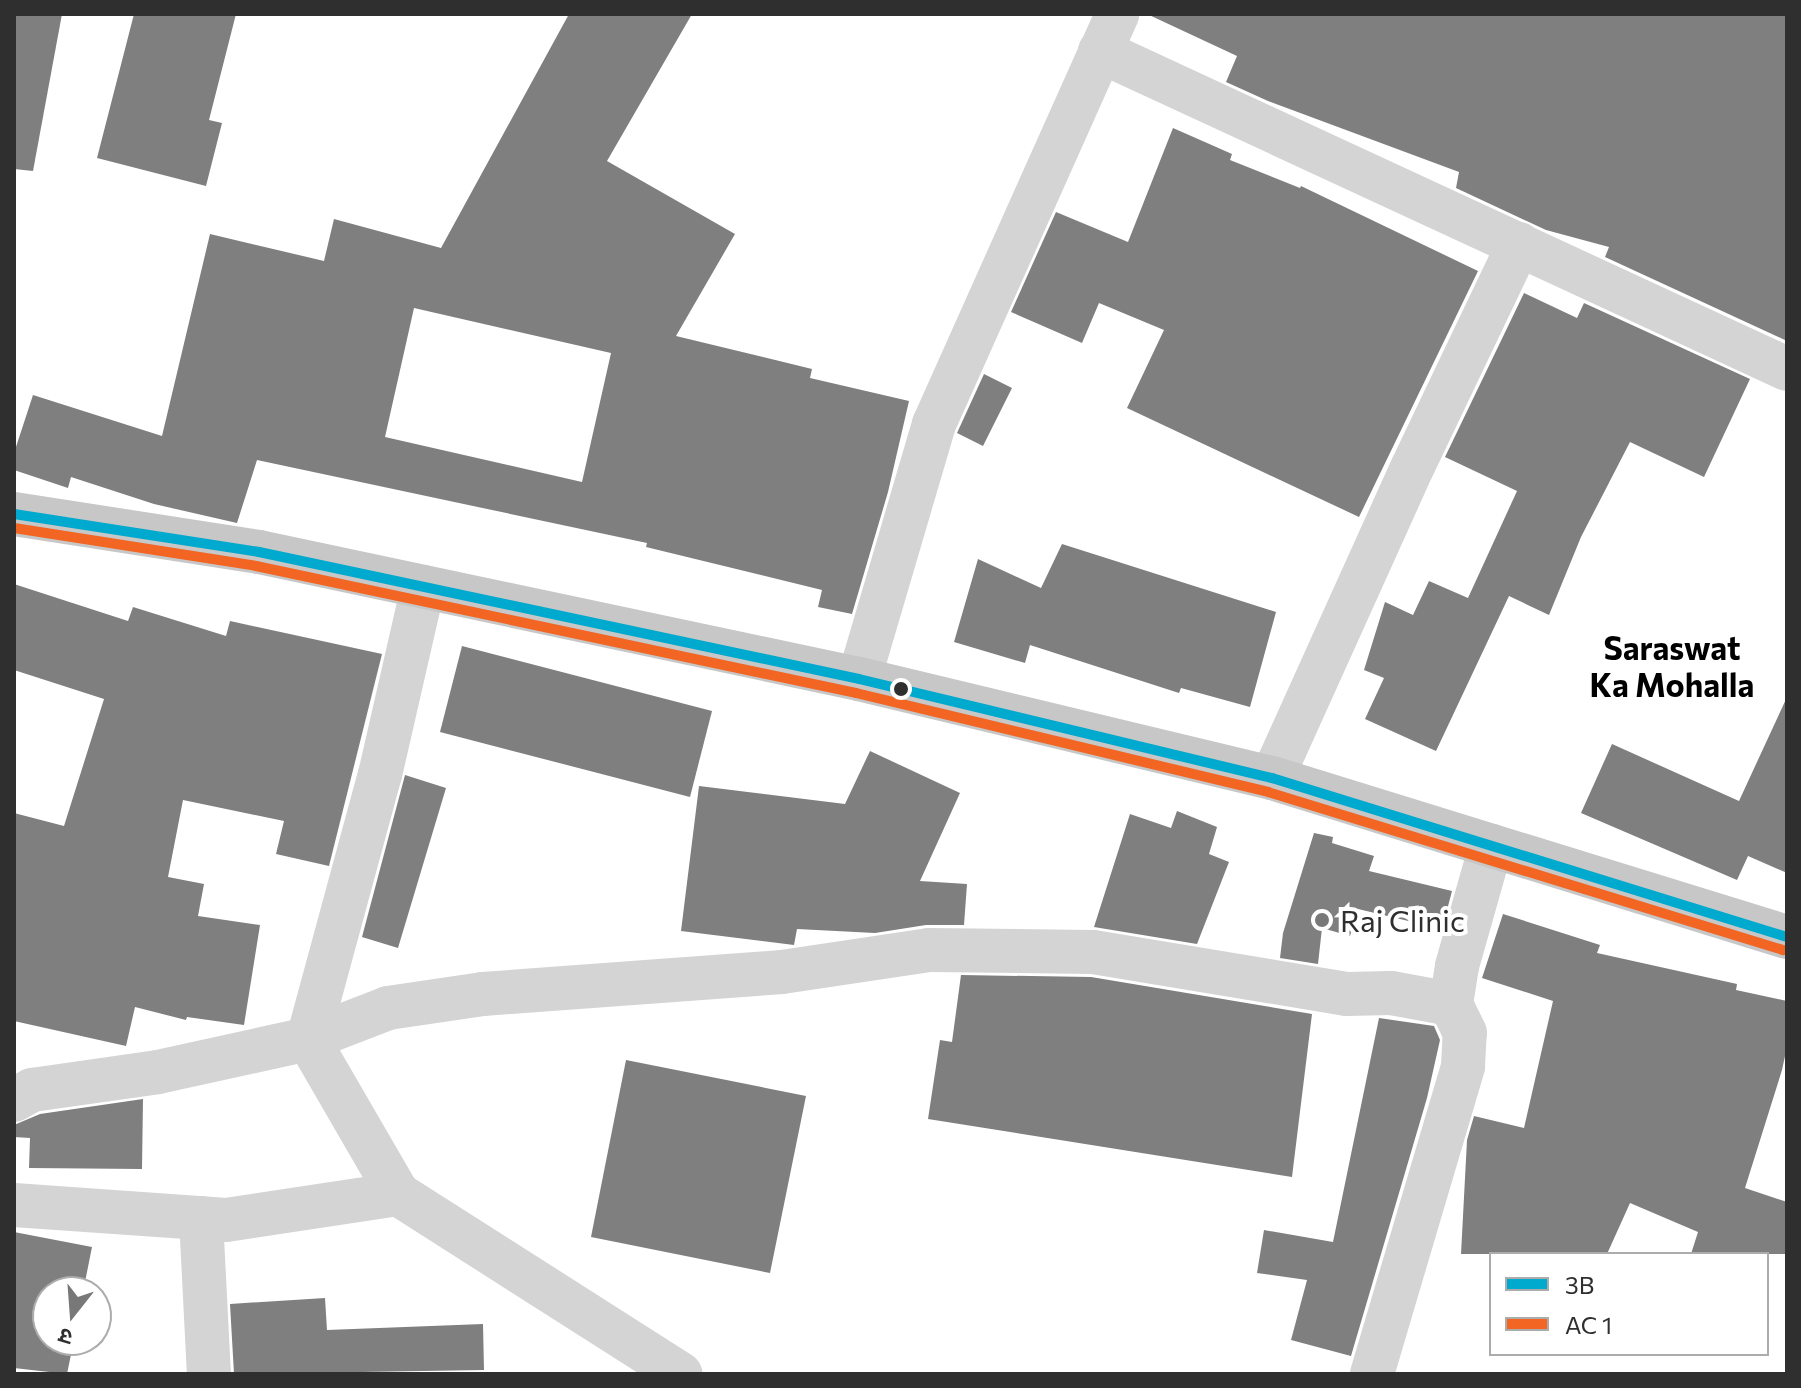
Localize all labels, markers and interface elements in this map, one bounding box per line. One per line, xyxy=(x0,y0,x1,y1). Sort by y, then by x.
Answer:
district label: Saraswat Ka Mohalla xyxy=(1590,629,1754,704)
unlabelled marker xyxy=(893,681,909,697)
place label: Raj Clinic xyxy=(1340,902,1465,938)
marker: Raj Clinic xyxy=(1311,909,1333,931)
legend xyxy=(1489,1252,1769,1356)
text: 3B xyxy=(1565,1270,1594,1299)
north arrow xyxy=(32,1276,112,1356)
text: AC 1 xyxy=(1565,1310,1612,1339)
text: उ xyxy=(55,1323,76,1352)

